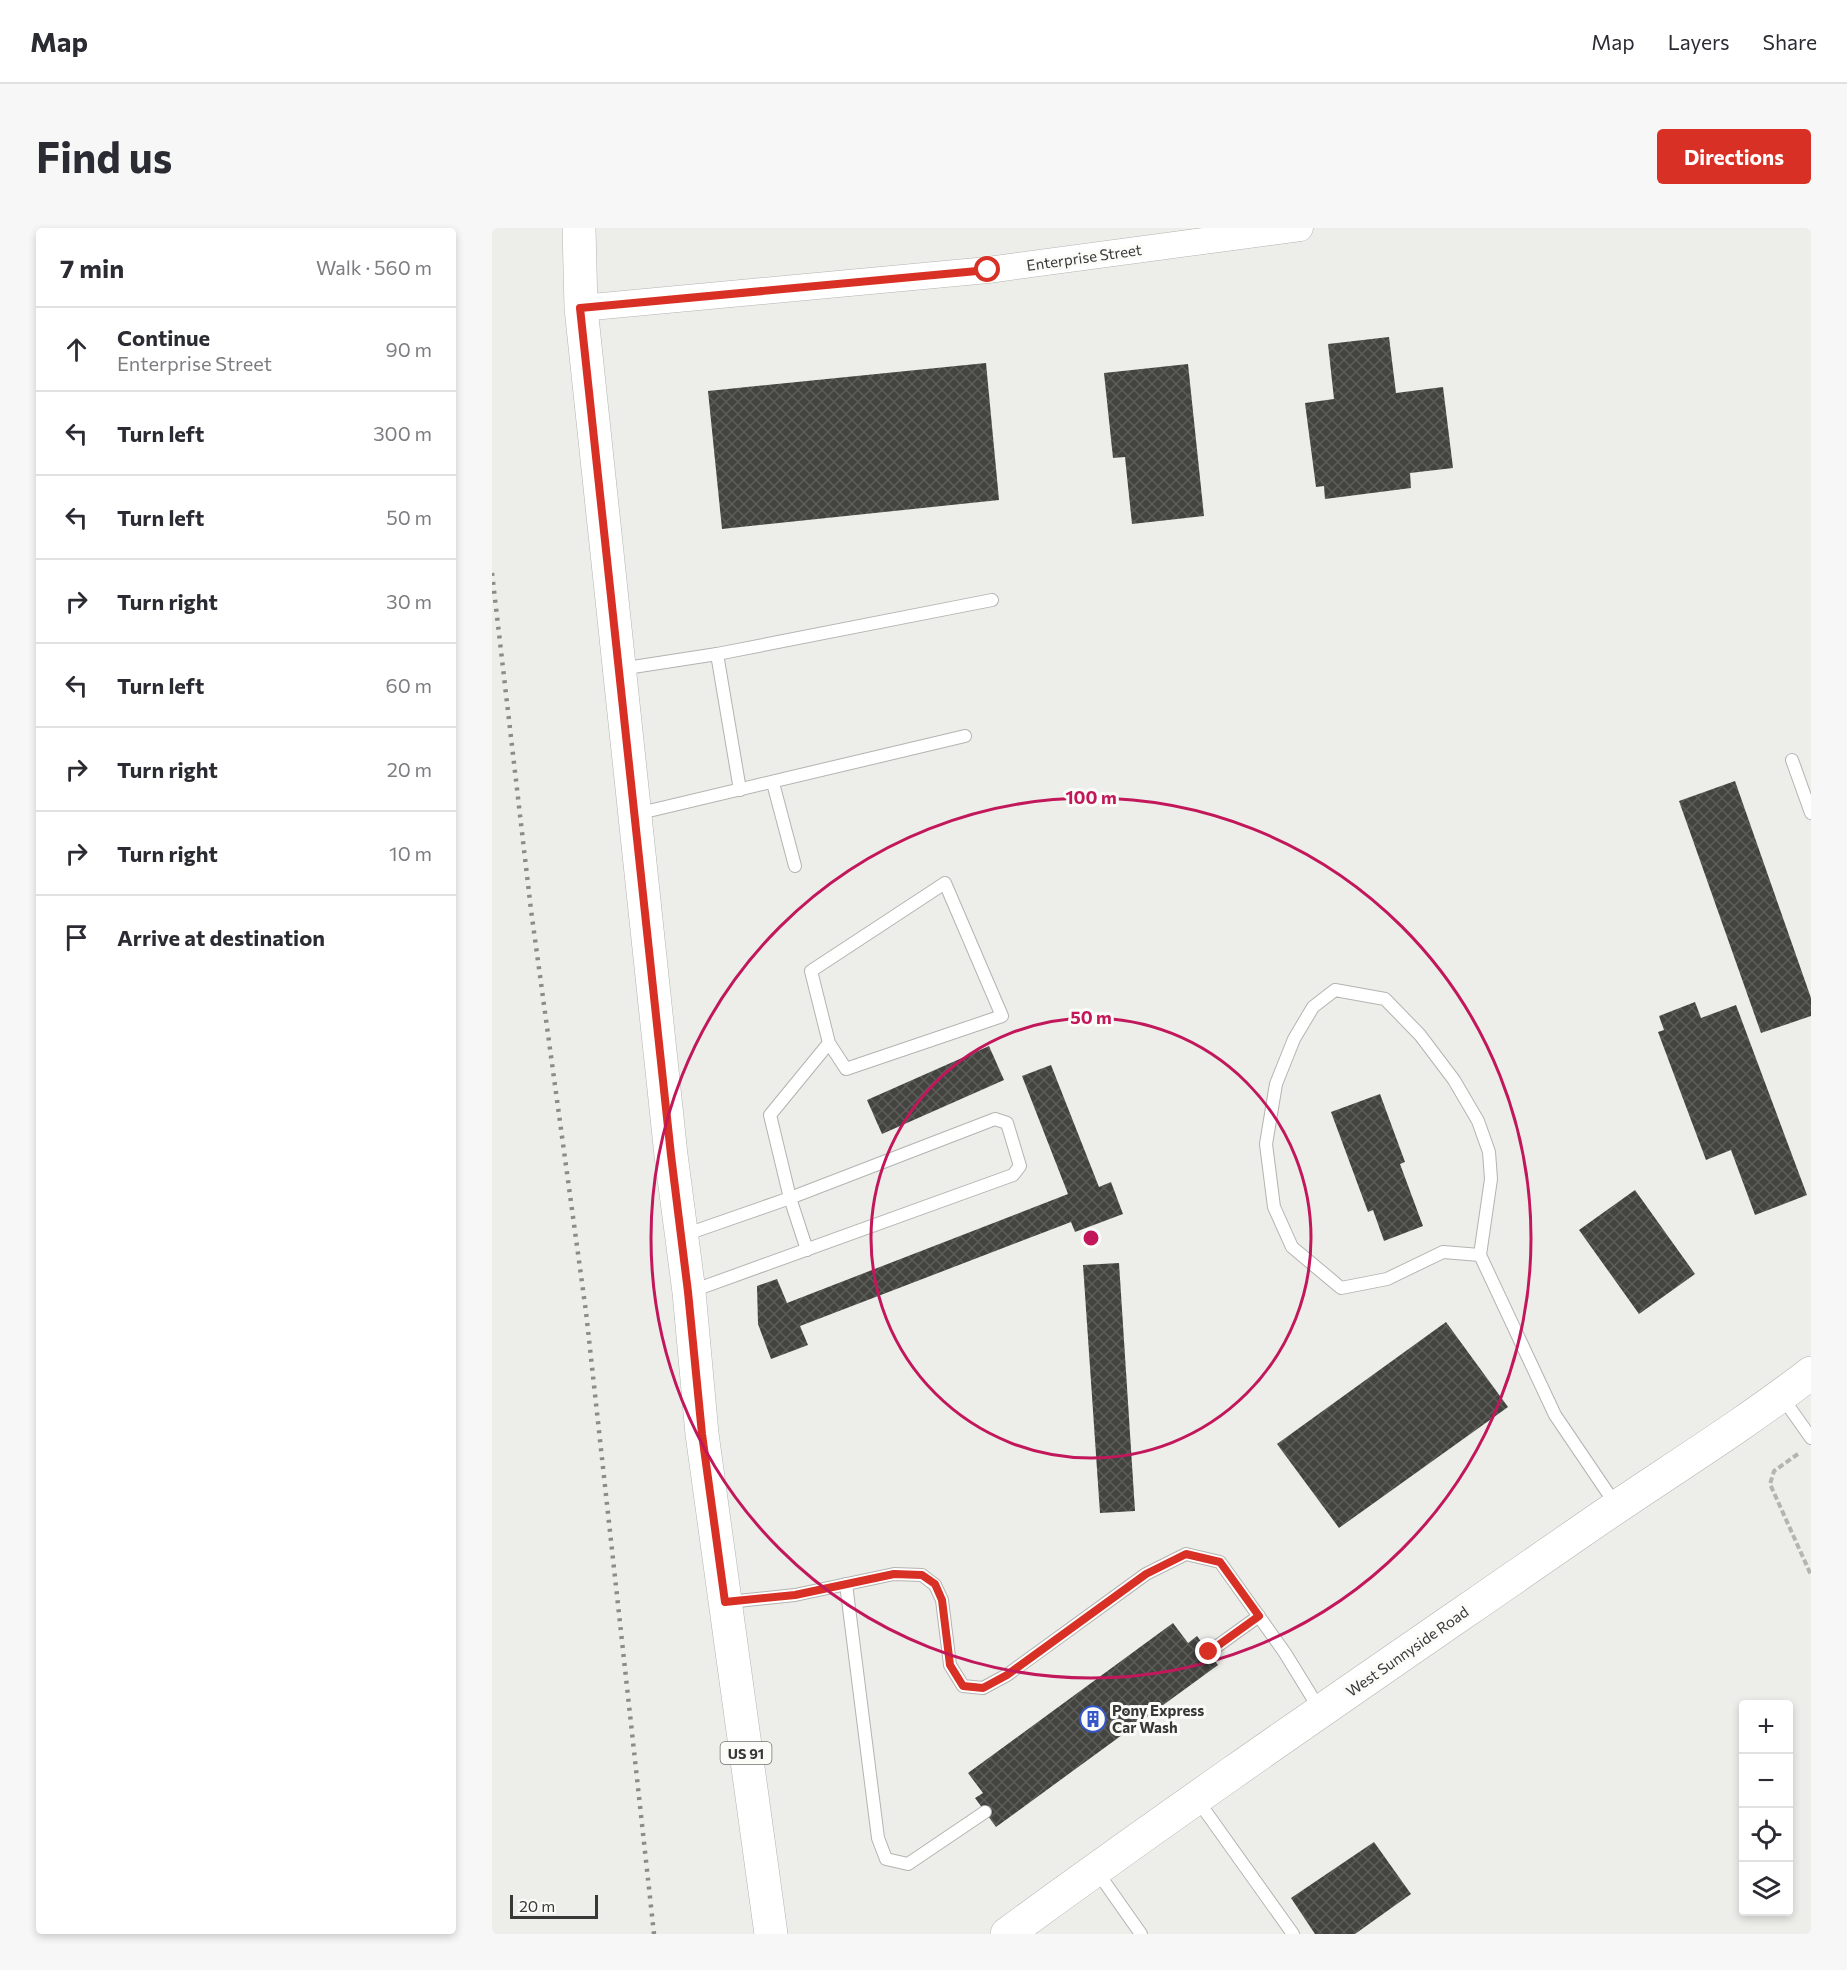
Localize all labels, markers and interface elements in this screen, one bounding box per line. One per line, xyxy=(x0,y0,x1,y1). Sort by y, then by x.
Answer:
text: Map xyxy=(30,24,88,58)
text: Map xyxy=(1591,29,1635,54)
text: Layers xyxy=(1668,29,1730,54)
text: Share xyxy=(1763,29,1817,54)
button: Directions xyxy=(1657,129,1811,184)
text: Find us xyxy=(36,130,172,182)
street label: Enterprise Street xyxy=(1025,240,1143,274)
text: 7 min xyxy=(60,252,124,283)
text: Walk · 560 m xyxy=(316,255,432,279)
route start xyxy=(974,256,1000,282)
text: Continue xyxy=(117,324,210,351)
icon: ahead xyxy=(60,333,93,366)
text: 90 m xyxy=(386,337,432,361)
text: Enterprise Street xyxy=(117,351,272,375)
icon: left xyxy=(60,417,93,450)
text: Turn left xyxy=(117,420,204,447)
text: 300 m xyxy=(373,421,432,445)
icon: left xyxy=(60,501,93,534)
text: Turn left xyxy=(117,504,204,531)
text: 50 m xyxy=(386,505,432,529)
icon: right xyxy=(60,585,93,618)
text: Turn right xyxy=(117,588,218,615)
text: 30 m xyxy=(386,589,432,613)
icon: left xyxy=(60,669,93,702)
text: Turn left xyxy=(117,672,204,699)
text: 60 m xyxy=(386,673,432,697)
icon: right xyxy=(60,753,93,786)
text: Turn right xyxy=(117,756,218,783)
text: 20 m xyxy=(387,757,432,781)
text: 100 m xyxy=(1065,786,1117,808)
icon: right xyxy=(60,837,93,870)
text: Turn right xyxy=(117,840,218,867)
text: 10 m xyxy=(389,841,432,865)
icon: arrive xyxy=(60,921,93,954)
text: Arrive at destination xyxy=(117,924,325,951)
text: 50 m xyxy=(1070,1006,1112,1028)
centre of rings xyxy=(1081,1228,1101,1248)
street label: West Sunnyside Road xyxy=(1342,1602,1472,1700)
route end xyxy=(1195,1638,1221,1664)
map controls xyxy=(1739,1700,1793,1916)
button: + xyxy=(1739,1700,1793,1754)
place label: Pony Express Car Wash xyxy=(1112,1701,1204,1736)
building icon: Pony Express Car Wash xyxy=(1078,1704,1108,1734)
road number: US 91 xyxy=(720,1742,772,1764)
button: − xyxy=(1739,1754,1793,1808)
button: locate xyxy=(1739,1808,1793,1862)
button: layers xyxy=(1739,1862,1793,1916)
scale bar xyxy=(510,1892,598,1920)
text: 20 m xyxy=(519,1896,555,1915)

